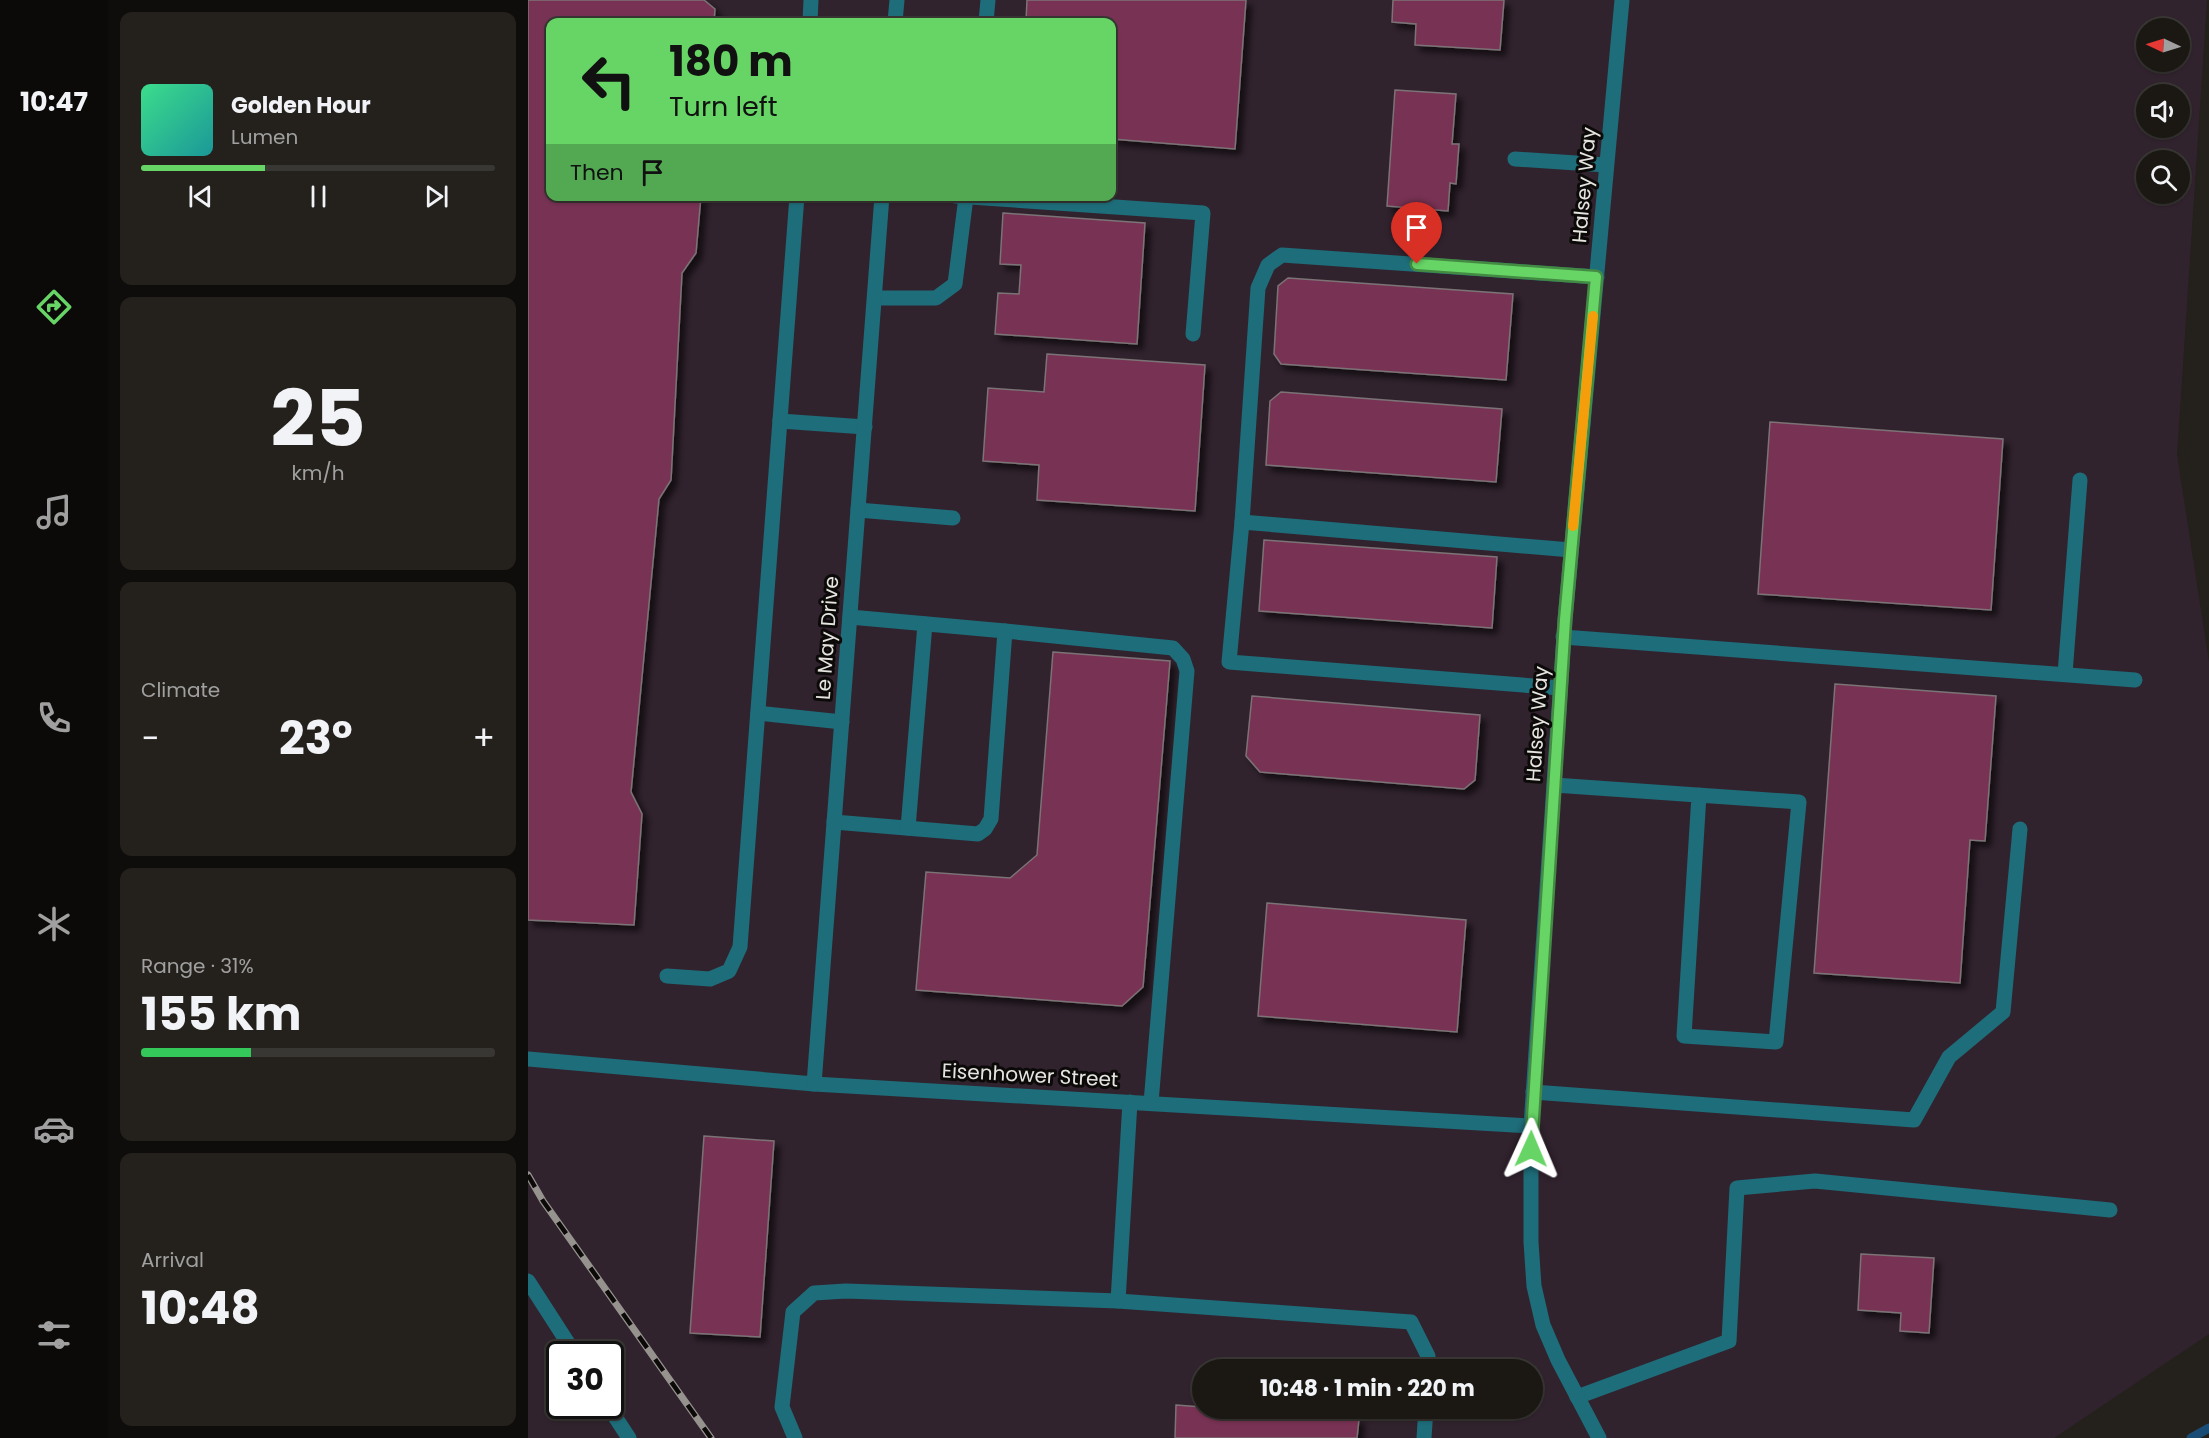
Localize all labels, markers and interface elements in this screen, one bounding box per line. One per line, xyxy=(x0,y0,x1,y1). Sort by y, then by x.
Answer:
north arrow xyxy=(2136,18,2190,72)
map controls xyxy=(2136,18,2190,204)
text: 180 m xyxy=(669,32,793,91)
icon: left xyxy=(570,42,648,120)
text: 10:47 xyxy=(20,83,88,120)
button: sound xyxy=(2136,84,2190,138)
text: Turn left xyxy=(669,88,778,125)
text: Golden Hour xyxy=(231,90,371,121)
text: Lumen xyxy=(231,123,298,151)
street label: Halsey Way xyxy=(1565,126,1603,244)
button: search xyxy=(2136,150,2190,204)
icon: arrive xyxy=(636,156,669,189)
text: Then xyxy=(570,157,624,188)
icon: previous xyxy=(184,180,217,213)
icon: pause xyxy=(302,180,335,213)
icon: next xyxy=(420,180,453,213)
pin xyxy=(1391,202,1442,264)
icon: arrive xyxy=(1400,211,1433,244)
icon: directions xyxy=(33,286,75,328)
text: 25 xyxy=(270,364,366,473)
text: km/h xyxy=(291,459,345,487)
icon: music xyxy=(33,491,75,533)
street label: Le May Drive xyxy=(809,575,845,701)
street label: Halsey Way xyxy=(1519,665,1555,783)
text: Climate xyxy=(141,676,220,704)
icon: phone xyxy=(33,697,75,739)
text: 23° xyxy=(279,707,353,770)
text: − xyxy=(141,715,159,762)
text: + xyxy=(472,715,495,762)
icon: climate xyxy=(33,903,75,945)
text: Range · 31% xyxy=(141,952,254,980)
text: 155 km xyxy=(141,983,301,1046)
street label: Eisenhower Street xyxy=(941,1056,1119,1094)
icon: car xyxy=(33,1108,75,1150)
position arrow xyxy=(1499,1117,1563,1181)
text: Arrival xyxy=(141,1246,204,1274)
text: 10:48 xyxy=(141,1277,260,1340)
icon: filters xyxy=(33,1314,75,1356)
speed limit sign: 30 xyxy=(546,1341,624,1419)
text: 10:48 · 1 min · 220 m xyxy=(1260,1373,1475,1404)

